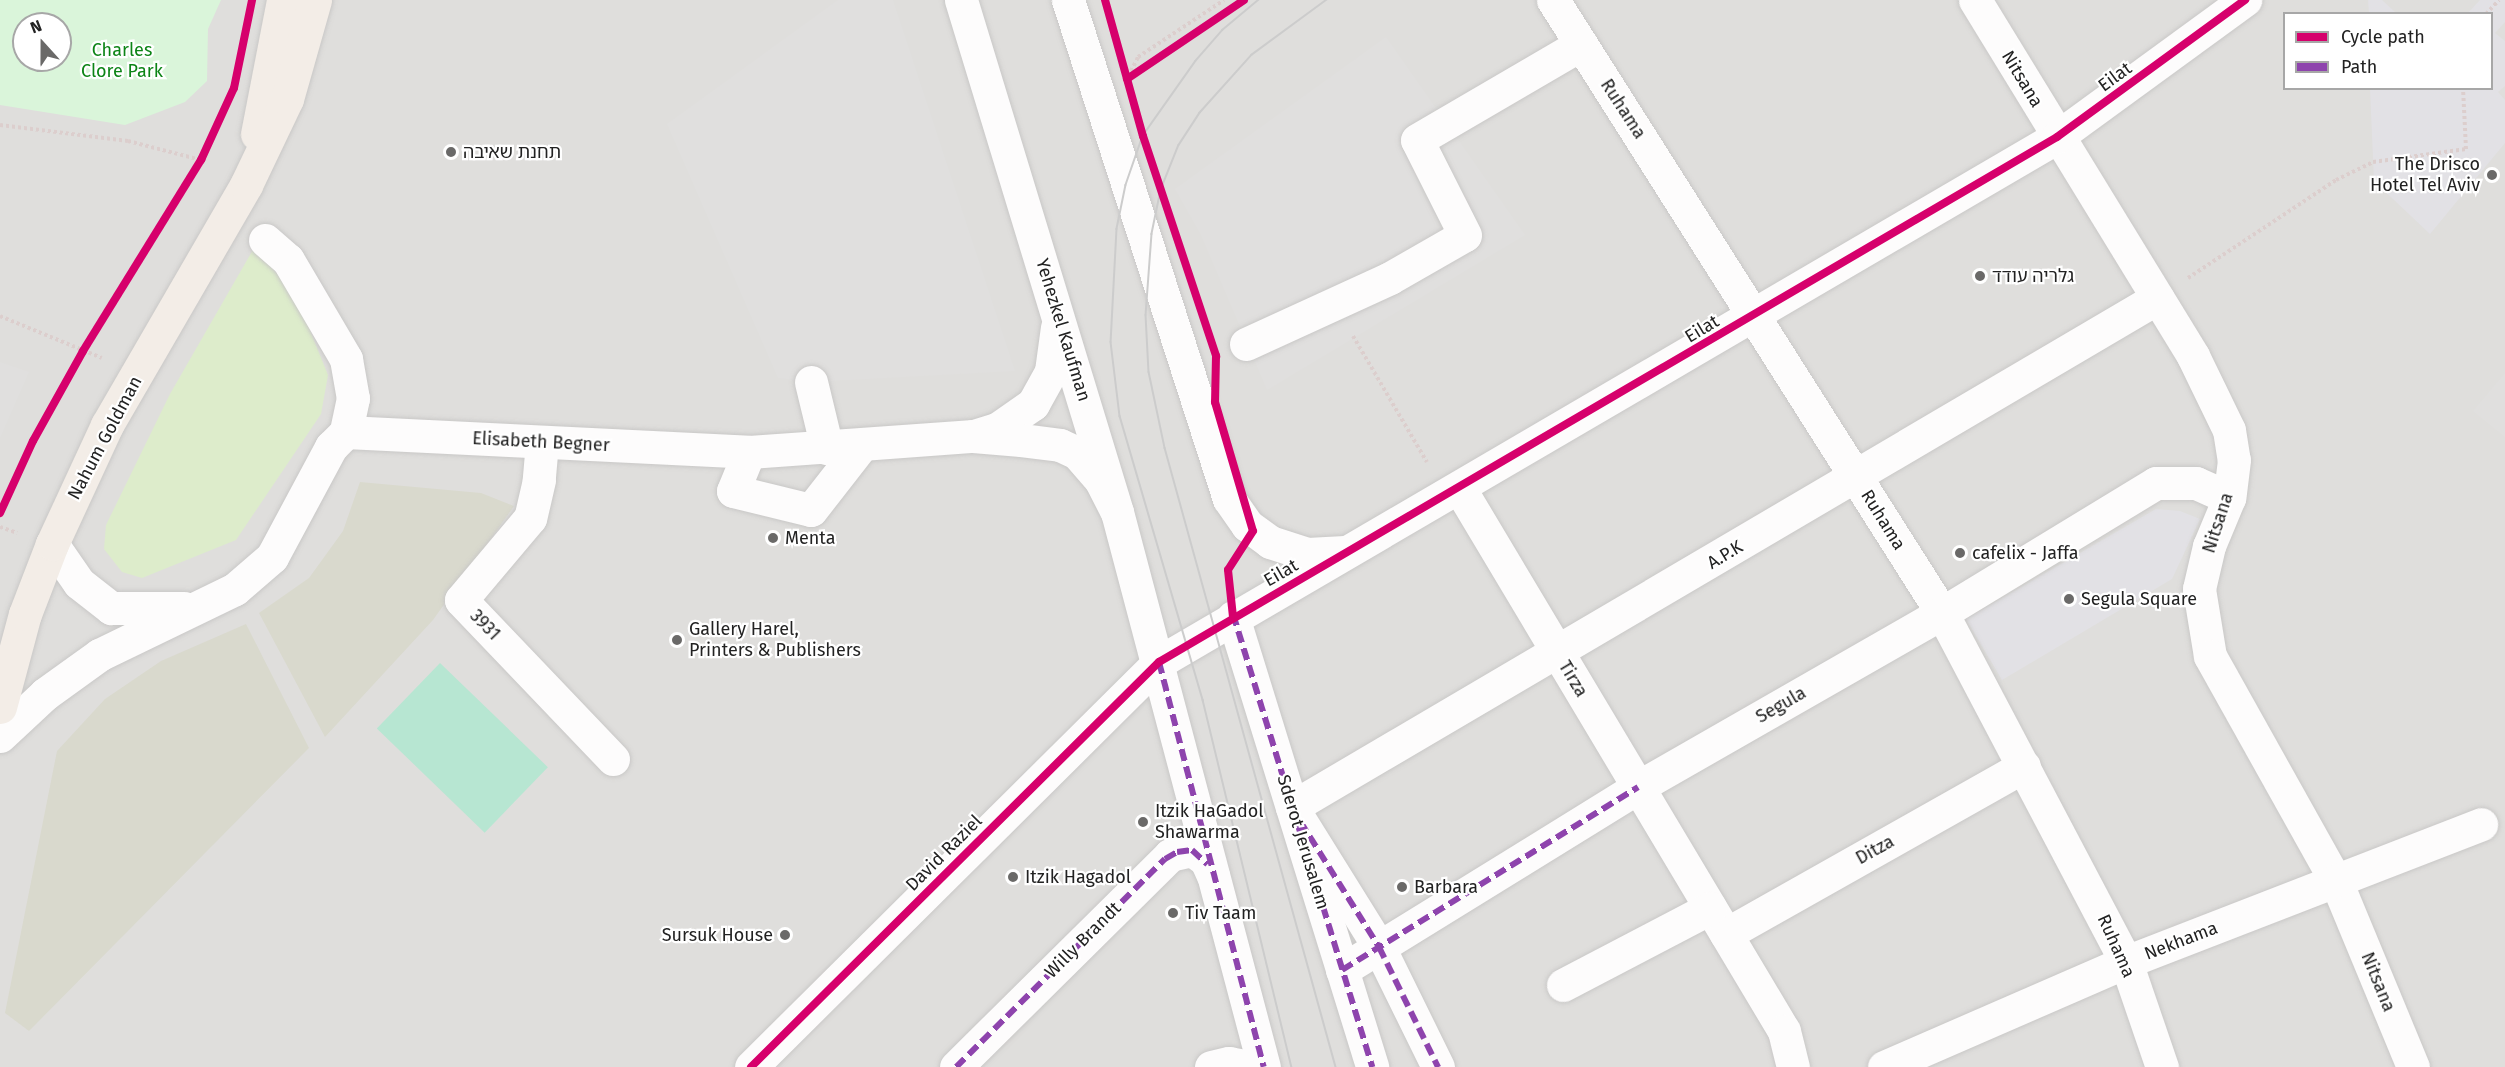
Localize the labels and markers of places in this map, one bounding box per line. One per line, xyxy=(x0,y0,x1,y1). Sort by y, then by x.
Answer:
place label: תחנת שאיבה xyxy=(463,141,561,163)
marker: תחנת שאיבה xyxy=(444,145,458,159)
place label: The Drisco Hotel Tel Aviv xyxy=(2370,154,2480,196)
marker: The Drisco Hotel Tel Aviv xyxy=(2485,168,2499,182)
place label: גלריה עודד xyxy=(1992,265,2074,287)
marker: גלריה עודד xyxy=(1973,269,1987,283)
place label: Menta xyxy=(785,527,836,549)
marker: Menta xyxy=(766,531,780,545)
place label: cafelix - Jaffa xyxy=(1972,542,2078,564)
marker: cafelix - Jaffa xyxy=(1953,546,1967,560)
place label: Segula Square xyxy=(2081,588,2197,610)
marker: Segula Square xyxy=(2062,592,2076,606)
place label: Gallery Harel, Printers & Publishers xyxy=(689,619,861,662)
marker: Gallery Harel, Printers & Publishers xyxy=(670,633,684,647)
place label: Itzik HaGadol Shawarma xyxy=(1155,801,1263,844)
marker: Itzik HaGadol Shawarma xyxy=(1136,815,1150,829)
place label: Itzik Hagadol xyxy=(1025,866,1131,888)
marker: Itzik Hagadol xyxy=(1006,870,1020,884)
place label: Barbara xyxy=(1414,876,1478,898)
marker: Barbara xyxy=(1395,880,1409,894)
place label: Tiv Taam xyxy=(1185,902,1256,924)
marker: Tiv Taam xyxy=(1166,906,1180,920)
place label: Sursuk House xyxy=(662,924,773,946)
marker: Sursuk House xyxy=(778,928,792,942)

